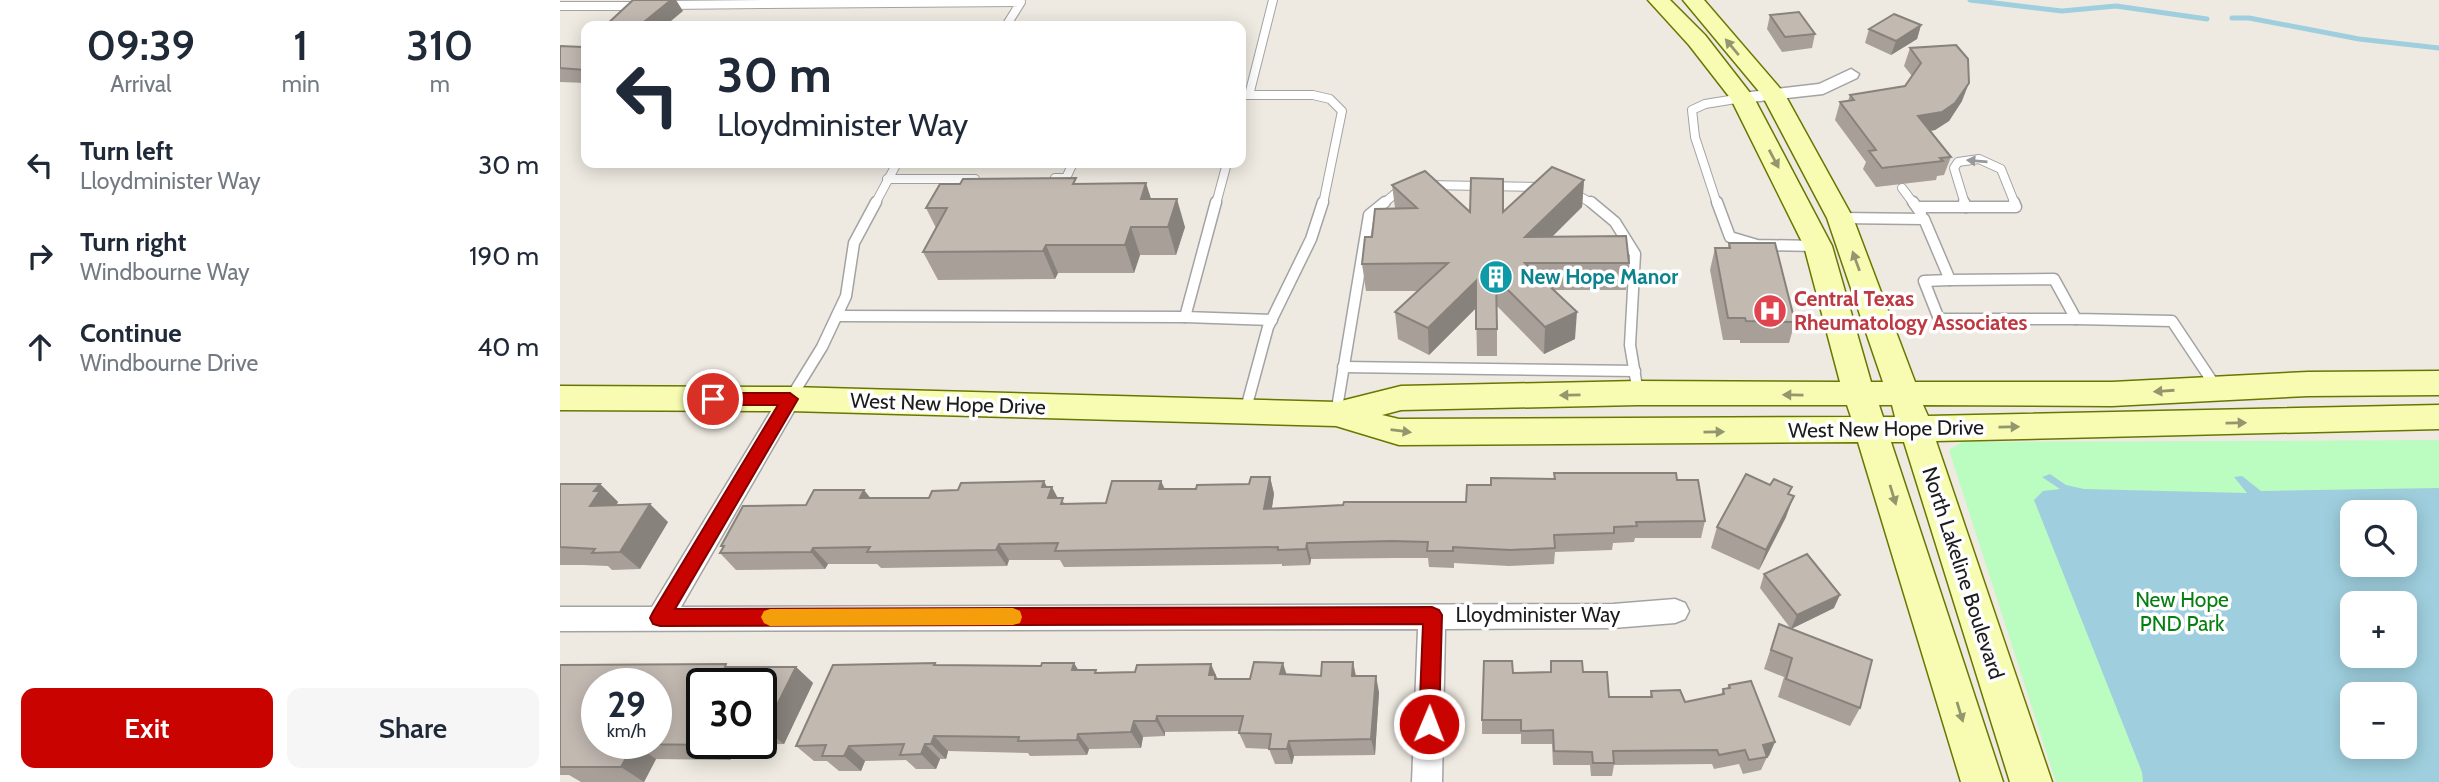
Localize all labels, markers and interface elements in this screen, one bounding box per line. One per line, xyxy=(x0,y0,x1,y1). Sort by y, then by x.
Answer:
text: 09:39 xyxy=(87,19,195,71)
text: 1 xyxy=(293,19,308,71)
text: 310 xyxy=(406,19,473,71)
one-way arrow xyxy=(1725,38,1740,55)
text: 30 m xyxy=(717,45,832,104)
icon: left xyxy=(602,49,693,140)
text: Arrival xyxy=(110,70,172,98)
text: min xyxy=(282,70,320,98)
text: m xyxy=(430,70,450,98)
text: Lloydminister Way xyxy=(717,105,968,144)
text: Turn left xyxy=(80,135,173,167)
icon: left xyxy=(21,146,59,184)
text: 30 m xyxy=(478,149,539,181)
one-way arrow xyxy=(1768,149,1780,168)
one-way arrow xyxy=(1966,155,1988,166)
text: Lloydminister Way xyxy=(80,167,261,195)
text: Turn right xyxy=(80,226,186,258)
icon: right xyxy=(21,237,59,275)
text: 190 m xyxy=(469,240,539,272)
one-way arrow xyxy=(1850,250,1861,271)
text: Windbourne Way xyxy=(80,258,250,286)
building icon: New Hope Manor xyxy=(1477,258,1515,296)
place label: New Hope Manor xyxy=(1520,264,1678,289)
place label: Central Texas Rheumatology Associates xyxy=(1794,286,2027,335)
hospital icon: Central Texas Rheumatology Associates xyxy=(1751,292,1789,330)
text: Continue xyxy=(80,317,182,349)
icon: ahead xyxy=(21,328,59,366)
text: 40 m xyxy=(477,331,539,363)
text: Windbourne Drive xyxy=(80,349,258,377)
pin xyxy=(683,369,743,429)
icon: arrive xyxy=(694,380,732,418)
one-way arrow xyxy=(2153,386,2175,397)
street label: West New Hope Drive xyxy=(850,388,1047,419)
one-way arrow xyxy=(1558,389,1580,400)
one-way arrow xyxy=(1782,389,1804,401)
street label: West New Hope Drive xyxy=(1788,414,1984,443)
one-way arrow xyxy=(2226,417,2248,429)
one-way arrow xyxy=(1998,422,2020,433)
one-way arrow xyxy=(1390,425,1412,436)
one-way arrow xyxy=(1703,426,1725,438)
street label: North Lakeline Boulevard xyxy=(1917,464,2010,682)
one-way arrow xyxy=(1888,485,1898,506)
map controls xyxy=(2340,500,2417,759)
button: search xyxy=(2340,500,2417,577)
park label: New Hope PND Park xyxy=(2135,587,2229,636)
button: + xyxy=(2340,591,2417,668)
street label: Lloydminister Way xyxy=(1456,602,1621,627)
speed limit sign: 30 xyxy=(686,668,777,759)
button: − xyxy=(2340,682,2417,759)
text: 29 xyxy=(607,683,646,726)
position arrow xyxy=(1392,687,1466,761)
button: Exit xyxy=(21,688,273,768)
button: Share xyxy=(287,688,539,768)
one-way arrow xyxy=(1955,702,1966,723)
text: km/h xyxy=(607,720,646,742)

